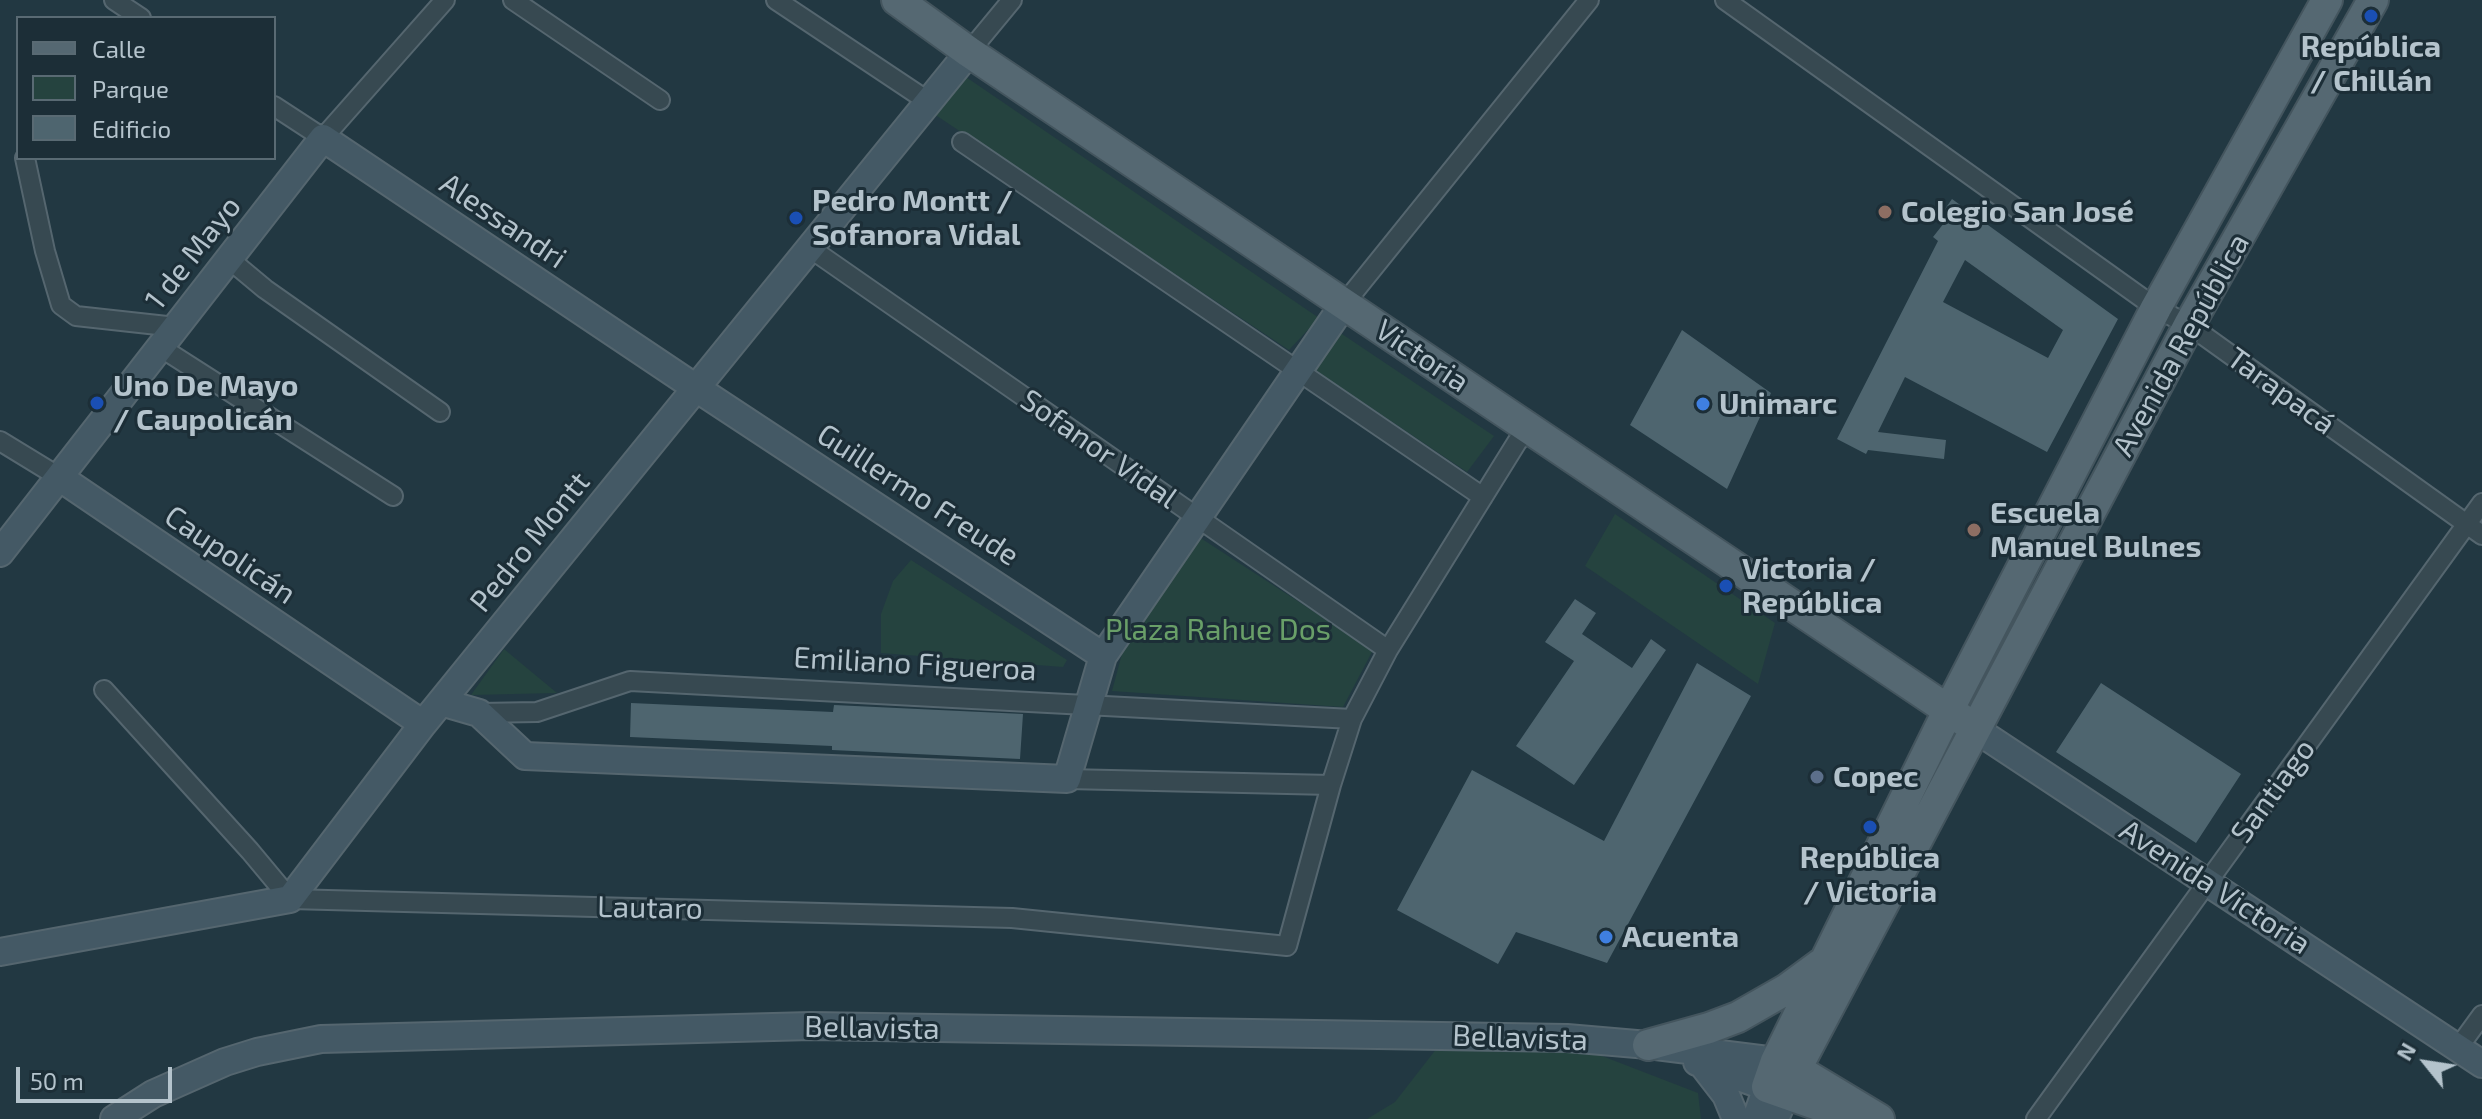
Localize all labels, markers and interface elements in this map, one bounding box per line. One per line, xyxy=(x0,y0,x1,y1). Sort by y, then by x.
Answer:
marker: República / Chillán xyxy=(2362,7,2380,25)
legend xyxy=(16,16,276,160)
place label: República / Chillán xyxy=(2301,29,2441,100)
text: Calle xyxy=(92,34,146,63)
text: Parque xyxy=(92,74,169,103)
text: Edificio xyxy=(92,114,171,143)
street label: Alessandri xyxy=(433,166,573,276)
place label: Pedro Montt / Sofanora Vidal xyxy=(812,183,1021,254)
street label: 1 de Mayo xyxy=(138,189,248,317)
place label: Colegio San José xyxy=(1901,194,2134,230)
marker: Colegio San José xyxy=(1876,203,1894,221)
marker: Pedro Montt / Sofanora Vidal xyxy=(787,209,805,227)
street label: Avenida República xyxy=(2105,228,2257,462)
street label: Victoria xyxy=(1368,312,1476,400)
street label: Tarapacá xyxy=(2220,340,2342,442)
place label: Uno De Mayo / Caupolicán xyxy=(113,368,299,438)
street label: Sofanor Vidal xyxy=(1014,382,1184,516)
place label: Unimarc xyxy=(1719,386,1837,422)
marker: Uno De Mayo / Caupolicán xyxy=(88,394,106,412)
marker: Unimarc xyxy=(1694,395,1712,413)
street label: Guillermo Freude xyxy=(810,416,1026,574)
street label: Pedro Montt xyxy=(463,465,597,619)
place label: Escuela Manuel Bulnes xyxy=(1990,495,2201,566)
street label: Caupolicán xyxy=(158,498,302,612)
marker: Escuela Manuel Bulnes xyxy=(1965,521,1983,539)
place label: Victoria / República xyxy=(1742,551,1882,622)
marker: Victoria / República xyxy=(1717,577,1735,595)
park label: Plaza Rahue Dos xyxy=(1105,612,1331,648)
street label: Emiliano Figueroa xyxy=(793,640,1037,688)
street label: Santiago xyxy=(2223,732,2323,850)
place label: Copec xyxy=(1833,759,1919,795)
marker: Copec xyxy=(1808,768,1826,786)
street label: Avenida Victoria xyxy=(2113,812,2317,962)
marker: República / Victoria xyxy=(1861,818,1879,836)
place label: República / Victoria xyxy=(1800,840,1940,910)
street label: Lautaro xyxy=(597,889,703,927)
place label: Acuenta xyxy=(1622,919,1739,955)
marker: Acuenta xyxy=(1597,928,1615,946)
street label: Bellavista xyxy=(804,1009,940,1047)
street label: Bellavista xyxy=(1452,1018,1588,1058)
north arrow xyxy=(2386,1023,2466,1103)
text: N xyxy=(2390,1038,2420,1064)
scale bar xyxy=(20,1051,176,1101)
text: 50 m xyxy=(30,1066,84,1095)

